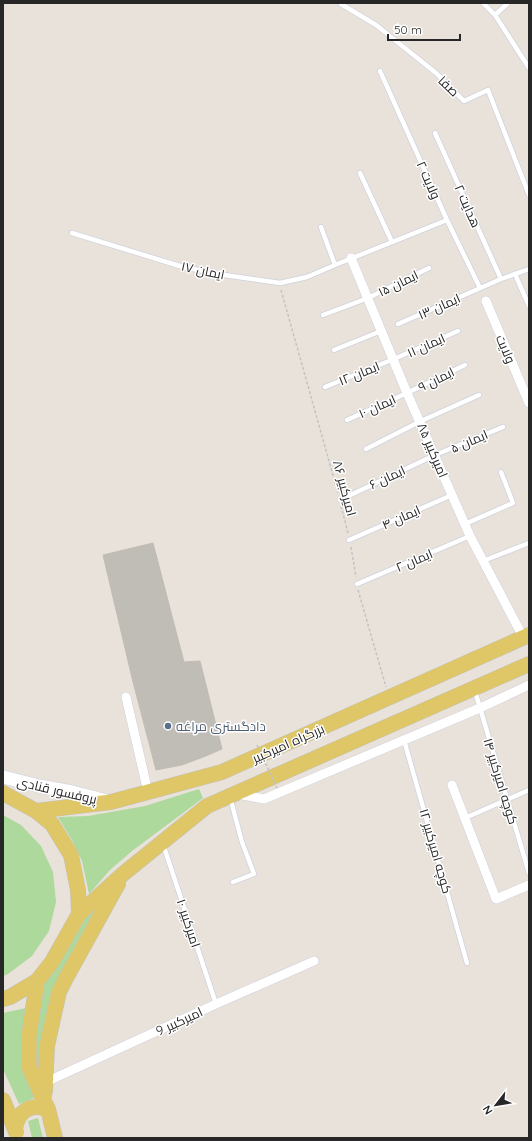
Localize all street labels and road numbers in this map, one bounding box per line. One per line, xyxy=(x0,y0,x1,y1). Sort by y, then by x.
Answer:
street label: صفا xyxy=(435,72,463,100)
street label: ولایت ۲ xyxy=(414,158,444,202)
street label: هدایت ۲ xyxy=(451,182,485,230)
street label: ایمان ۱۷ xyxy=(180,258,226,282)
street label: ایمان ۱۵ xyxy=(375,266,421,300)
street label: ایمان ۱۳ xyxy=(415,290,463,322)
street label: ایمان ۱۱ xyxy=(405,330,447,360)
street label: ولایت xyxy=(493,332,519,366)
street label: ایمان ۱۲ xyxy=(336,358,382,388)
street label: ایمان ۹ xyxy=(415,363,457,395)
street label: ایمان ۱۰ xyxy=(356,391,398,421)
street label: امیرکبیر ۸۵ xyxy=(414,420,452,480)
street label: ایمان ۵ xyxy=(448,426,490,456)
street label: امیرکبیر ۸۶ xyxy=(330,458,360,518)
street label: ایمان ۶ xyxy=(366,462,408,492)
street label: ایمان ۴ xyxy=(379,501,423,533)
street label: ایمان ۲ xyxy=(393,545,435,575)
street label: بزرگراه امیرکبیر xyxy=(249,720,327,766)
street label: کوچه امیرکبیر ۱۴ xyxy=(478,736,522,827)
street label: پروفسور قنادی xyxy=(15,773,99,809)
street label: کوچه امیرکبیر ۱۲ xyxy=(414,807,456,896)
street label: امیرکبیر ۱۰ xyxy=(174,897,204,949)
street label: امیرکبیر 9 xyxy=(153,1003,205,1039)

